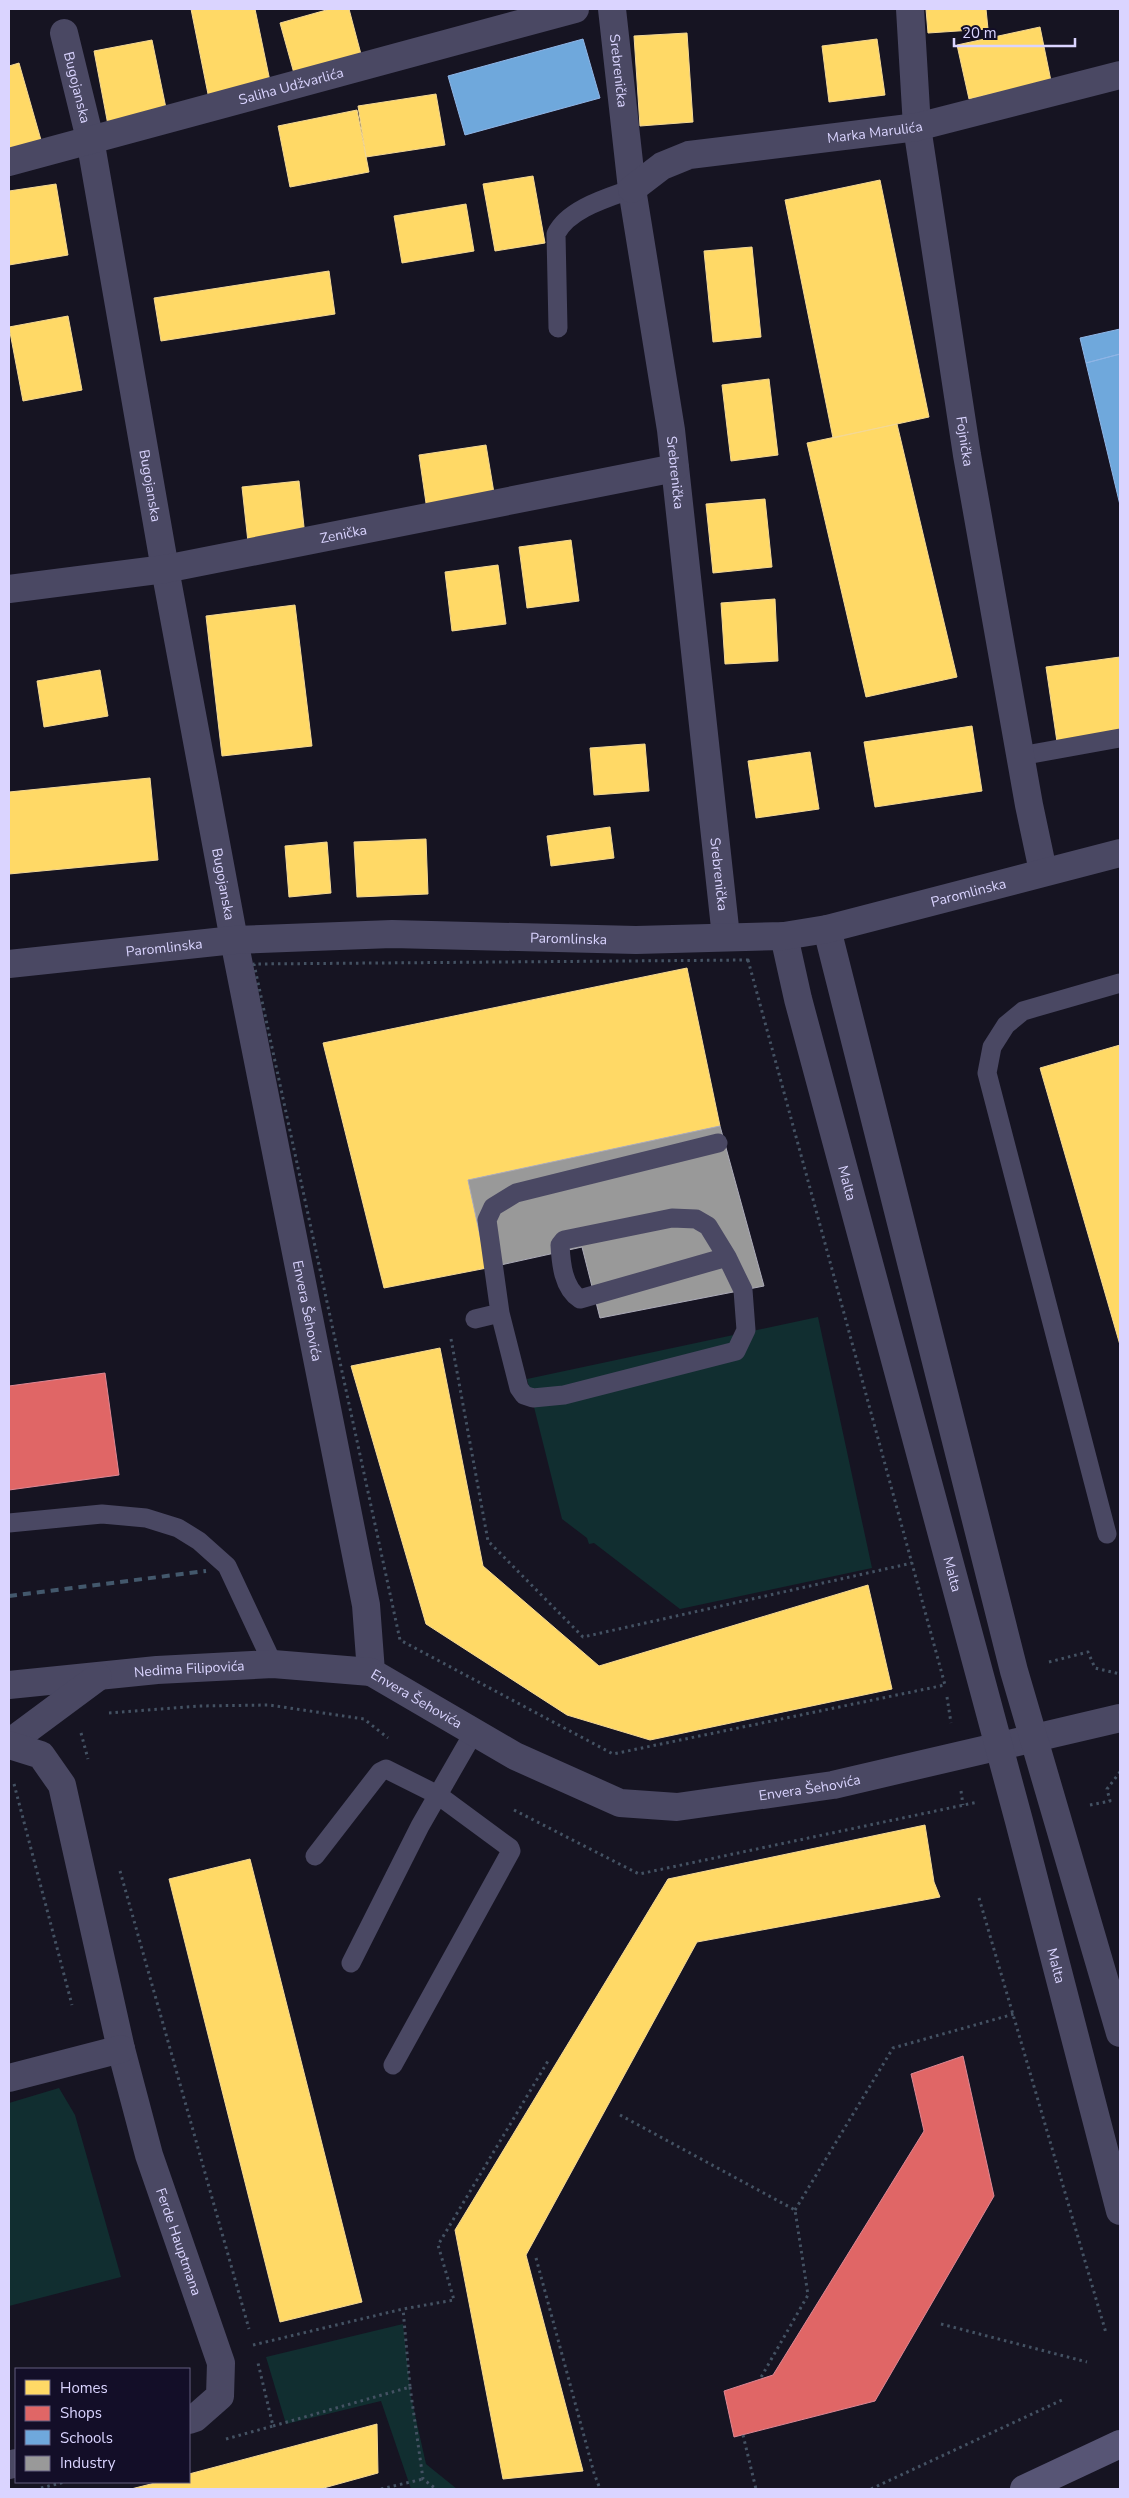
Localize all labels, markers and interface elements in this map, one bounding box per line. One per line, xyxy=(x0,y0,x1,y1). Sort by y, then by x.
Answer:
scale bar xyxy=(954,15,1075,47)
text: 20 m xyxy=(962,23,997,43)
street label: Srebrenička xyxy=(605,33,632,108)
street label: Bugojanska xyxy=(59,50,95,125)
street label: Saliha Udžvarlića xyxy=(236,63,345,109)
street label: Marka Marulića xyxy=(826,116,924,147)
street label: Fojnička xyxy=(952,415,978,468)
street label: Srebrenička xyxy=(662,435,689,510)
street label: Bugojanska xyxy=(135,448,166,523)
street label: Zenička xyxy=(318,520,368,548)
street label: Srebrenička xyxy=(706,837,733,912)
street label: Bugojanska xyxy=(208,846,240,922)
street label: Paromlinska xyxy=(929,873,1008,911)
street label: Paromlinska xyxy=(530,928,607,949)
street label: Paromlinska xyxy=(125,934,203,961)
street label: Malta xyxy=(834,1163,861,1203)
street label: Envera Šehovića xyxy=(288,1259,327,1363)
street label: Malta xyxy=(939,1554,966,1594)
street label: Nedima Filipovića xyxy=(133,1656,245,1682)
street label: Envera Šehovića xyxy=(368,1665,466,1733)
street label: Envera Šehovića xyxy=(757,1769,862,1805)
street label: Malta xyxy=(1043,1946,1070,1985)
street label: Ferde Hauptmana xyxy=(152,2185,206,2298)
legend xyxy=(15,2368,190,2483)
text: Homes xyxy=(60,2378,108,2398)
text: Shops xyxy=(60,2403,102,2423)
text: Schools xyxy=(60,2428,113,2448)
text: Industry xyxy=(60,2453,116,2473)

